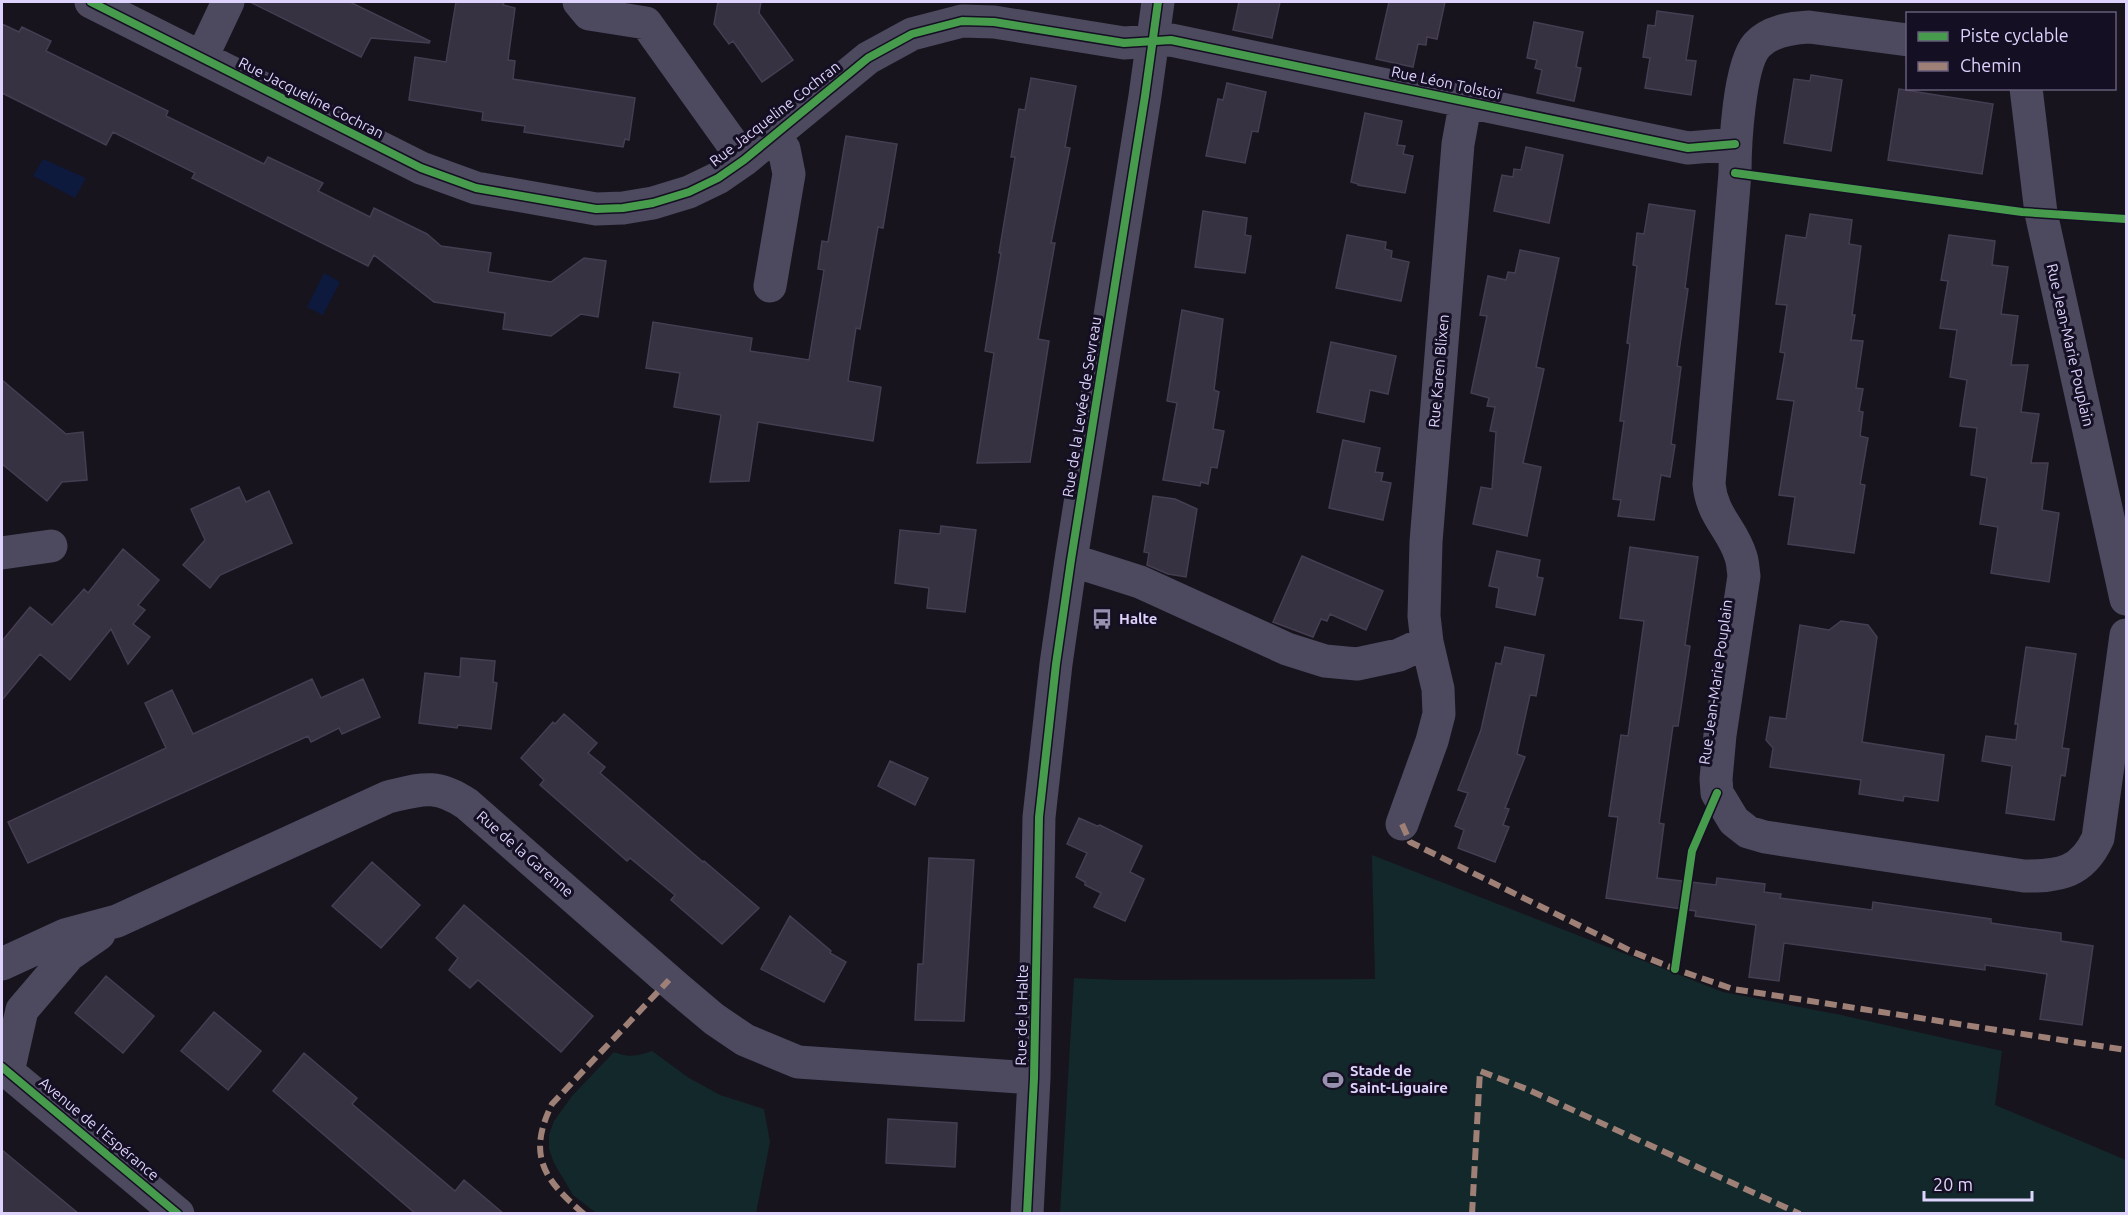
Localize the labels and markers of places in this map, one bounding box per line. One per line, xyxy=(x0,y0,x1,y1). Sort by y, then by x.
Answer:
bus stop icon: Halte xyxy=(1090,607,1114,631)
place label: Halte xyxy=(1119,610,1157,627)
place label: Stade de Saint-Liguaire xyxy=(1350,1062,1448,1096)
sports icon: Stade de Saint-Liguaire xyxy=(1321,1068,1345,1092)

